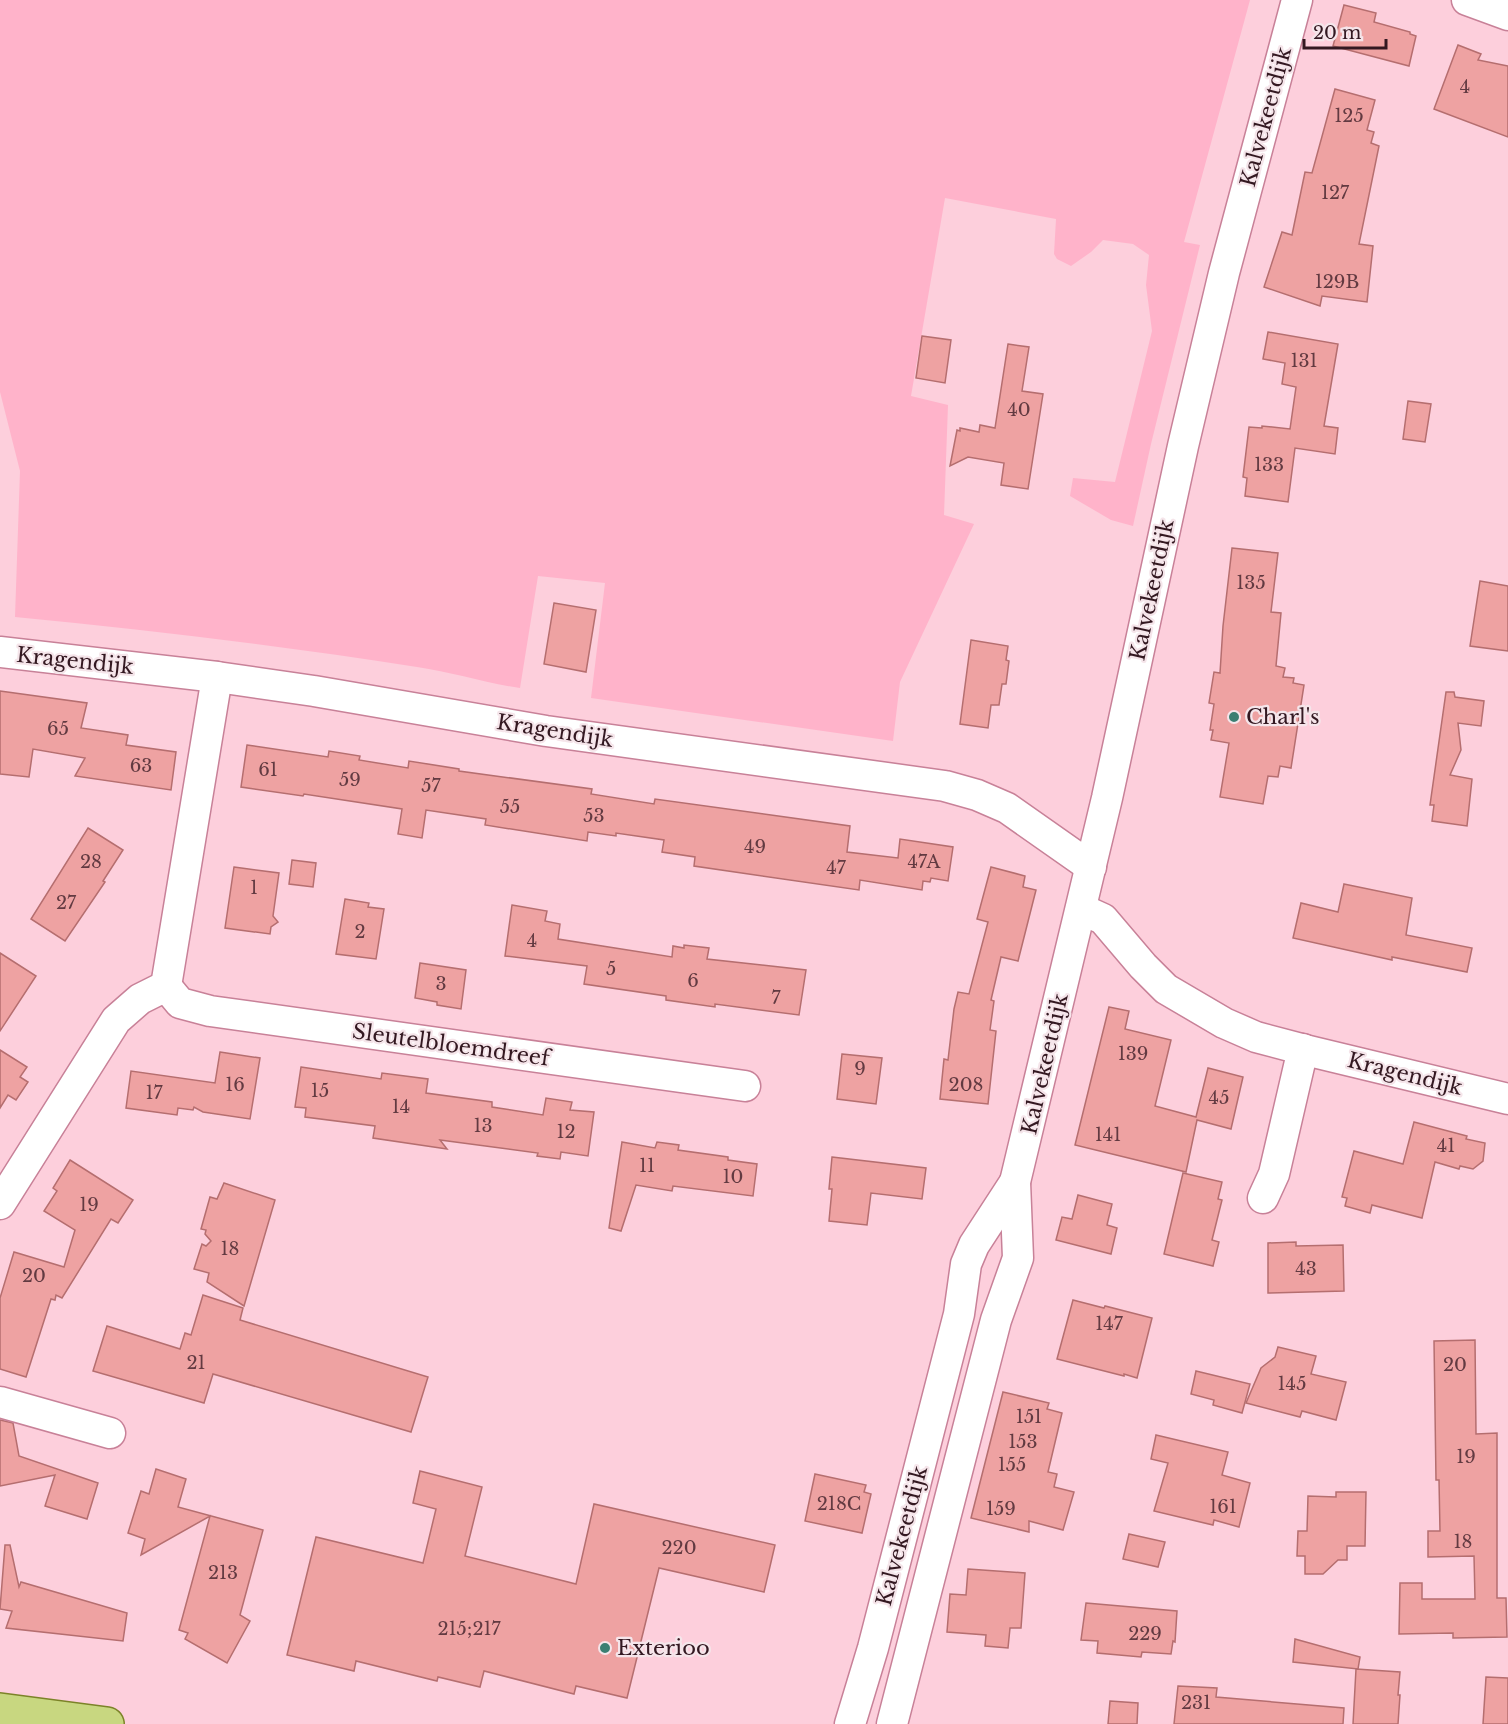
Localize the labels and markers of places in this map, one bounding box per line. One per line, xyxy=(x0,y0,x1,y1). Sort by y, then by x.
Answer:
place label: Charl's xyxy=(1246,704,1320,730)
marker: Charl's xyxy=(1227,710,1241,724)
place label: Exterioo xyxy=(617,1635,710,1661)
marker: Exterioo xyxy=(598,1641,612,1655)

